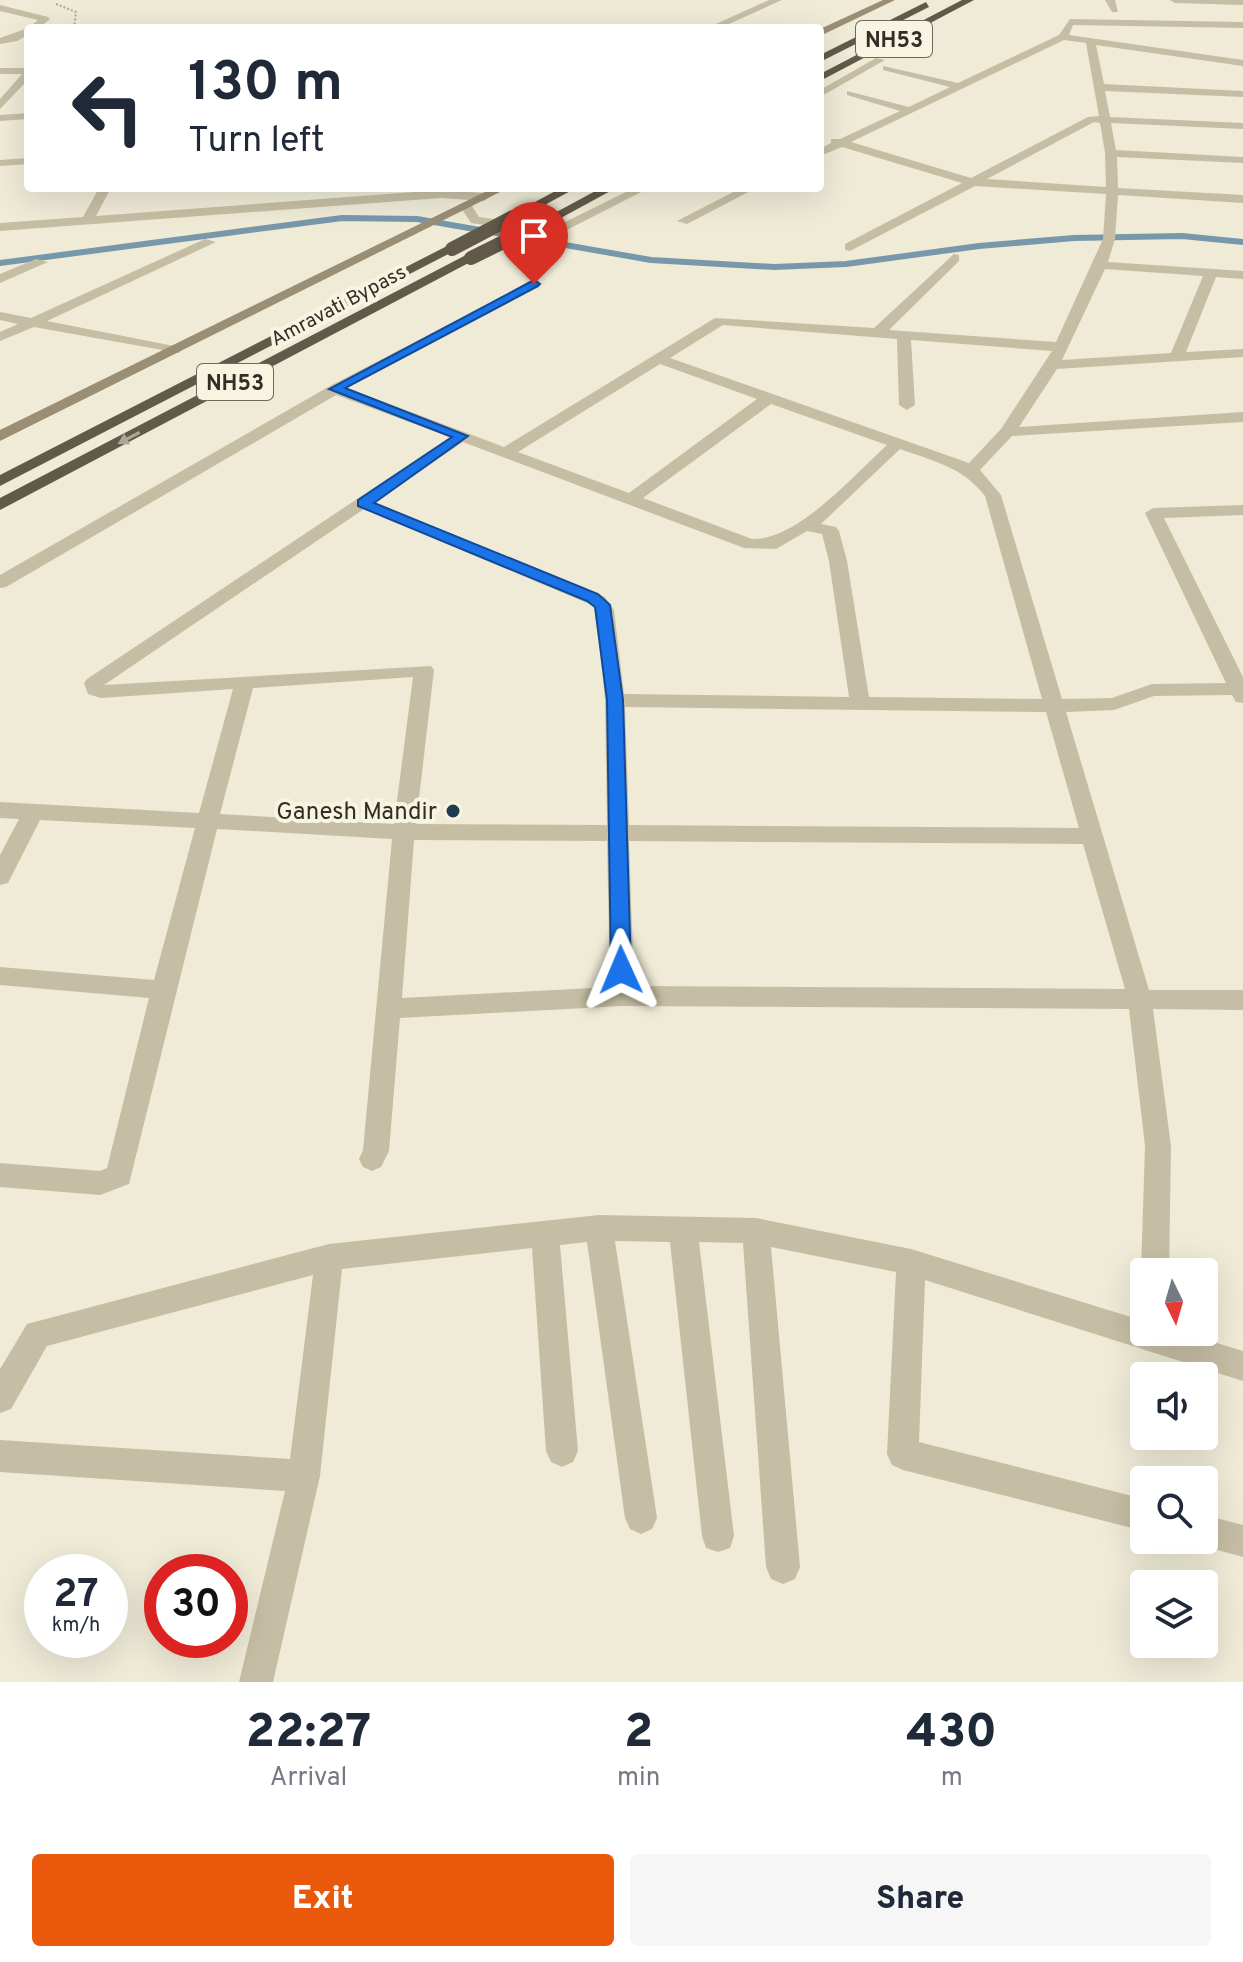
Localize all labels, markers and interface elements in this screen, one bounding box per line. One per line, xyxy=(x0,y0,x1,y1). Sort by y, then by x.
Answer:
road number: NH53 xyxy=(856,21,932,57)
text: 130 m xyxy=(188,50,343,120)
icon: left xyxy=(56,56,160,160)
text: Turn left xyxy=(188,119,325,165)
pin xyxy=(500,202,568,284)
icon: arrive xyxy=(512,214,556,258)
street label: Amravati Bypass xyxy=(267,260,411,353)
road number: NH53 xyxy=(197,364,273,400)
one-way arrow xyxy=(117,431,140,444)
place label: Ganesh Mandir xyxy=(276,798,437,828)
marker: Ganesh Mandir xyxy=(444,802,462,820)
position arrow xyxy=(579,928,663,1012)
north arrow xyxy=(1130,1258,1218,1346)
map controls xyxy=(1130,1258,1218,1658)
button: sound xyxy=(1130,1362,1218,1450)
button: search xyxy=(1130,1466,1218,1554)
speed limit sign: 30 xyxy=(144,1554,248,1658)
button: layers xyxy=(1130,1570,1218,1658)
text: 27 xyxy=(53,1571,99,1621)
text: km/h xyxy=(52,1613,100,1639)
text: 22:27 xyxy=(246,1704,371,1764)
text: 2 xyxy=(624,1704,653,1764)
text: 430 xyxy=(906,1704,997,1764)
text: Arrival xyxy=(270,1762,347,1795)
text: min xyxy=(617,1762,660,1795)
text: m xyxy=(941,1762,963,1795)
button: Exit xyxy=(32,1854,614,1946)
button: Share xyxy=(630,1854,1211,1946)

